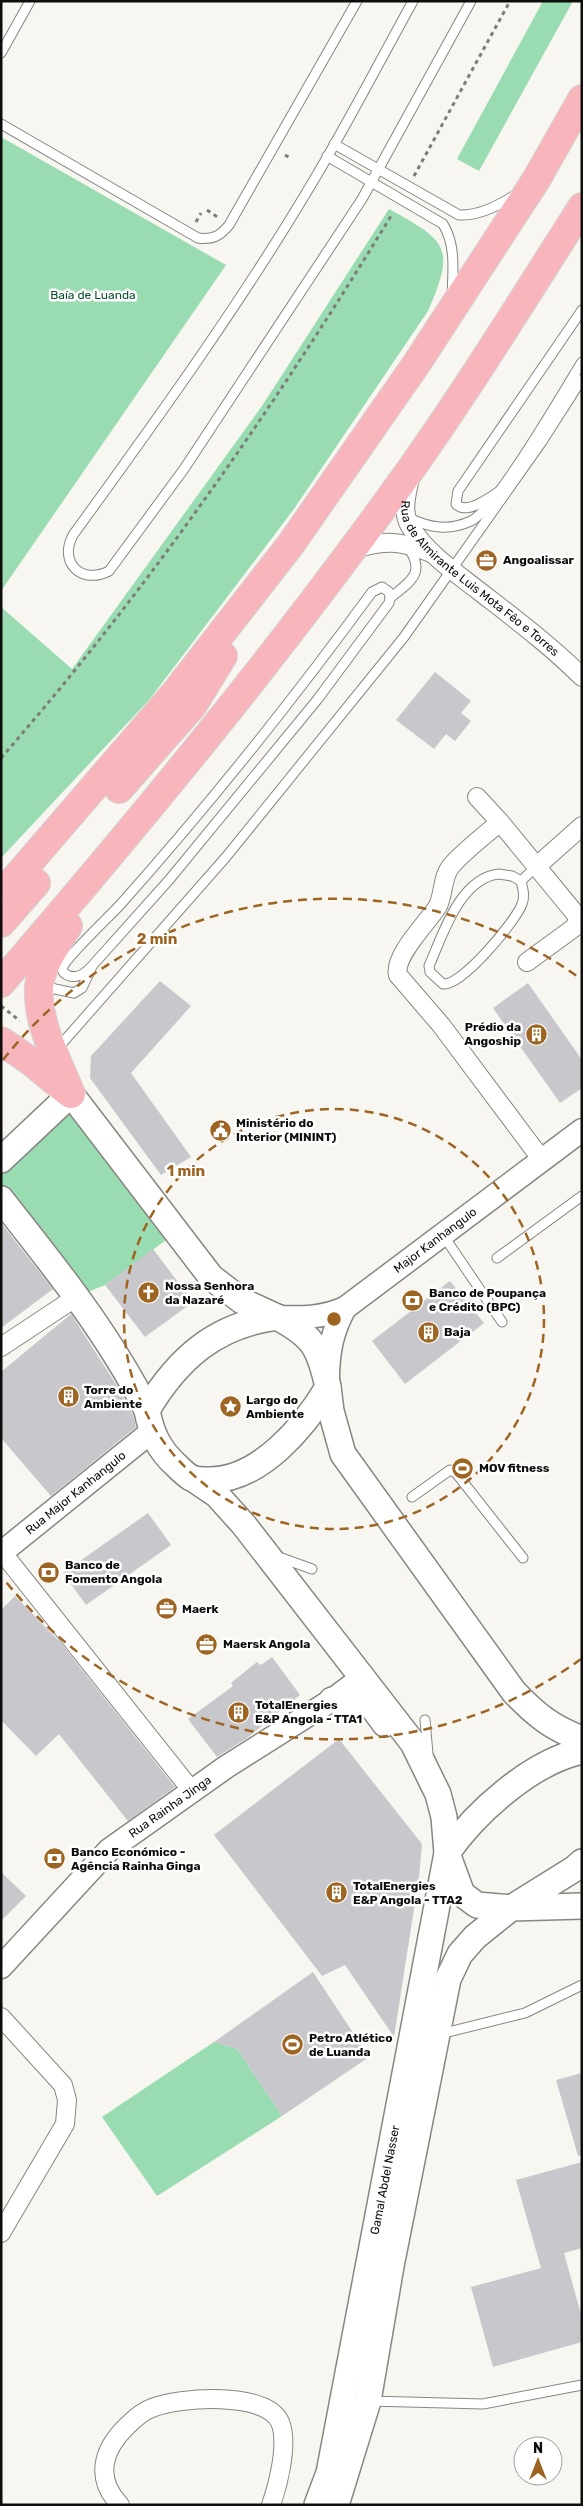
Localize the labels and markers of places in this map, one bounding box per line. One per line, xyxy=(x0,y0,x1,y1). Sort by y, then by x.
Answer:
office icon: Angoalissar xyxy=(475,548,499,572)
place label: Angoalissar xyxy=(503,553,575,567)
place label: Prédio da Angoship xyxy=(464,1020,521,1048)
building icon: Prédio da Angoship xyxy=(525,1022,549,1046)
place label: Ministério do Interior (MININT) xyxy=(236,1116,337,1144)
public building icon: Ministério do Interior (MININT) xyxy=(208,1118,232,1142)
place label: Nossa Senhora da Nazaré xyxy=(165,1279,254,1307)
church icon: Nossa Senhora da Nazaré xyxy=(137,1281,161,1305)
place label: Banco de Poupança e Crédito (BPC) xyxy=(429,1286,546,1314)
bank icon: Banco de Poupança e Crédito (BPC) xyxy=(401,1288,425,1312)
centre of rings xyxy=(325,1310,343,1328)
building icon: Baja xyxy=(416,1320,440,1344)
place label: Baja xyxy=(444,1325,471,1339)
place label: Torre do Ambiente xyxy=(84,1383,142,1411)
building icon: Torre do Ambiente xyxy=(56,1385,80,1409)
place label: Largo do Ambiente xyxy=(246,1393,304,1421)
place icon: Largo do Ambiente xyxy=(218,1395,242,1419)
sports icon: MOV fitness xyxy=(451,1456,475,1480)
place label: MOV fitness xyxy=(479,1461,550,1475)
place label: Banco de Fomento Angola xyxy=(65,1558,162,1586)
bank icon: Banco de Fomento Angola xyxy=(37,1560,61,1584)
office icon: Maerk xyxy=(154,1597,178,1621)
place label: Maerk xyxy=(182,1602,219,1616)
office icon: Maersk Angola xyxy=(195,1632,219,1656)
place label: Maersk Angola xyxy=(223,1637,310,1651)
place label: TotalEnergies E&P Angola - TTA1 xyxy=(255,1698,362,1726)
building icon: TotalEnergies E&P Angola - TTA1 xyxy=(227,1700,251,1724)
place label: Banco Económico - Agência Rainha Ginga xyxy=(71,1845,201,1873)
bank icon: Banco Económico - Agência Rainha Ginga xyxy=(43,1847,67,1871)
place label: TotalEnergies E&P Angola - TTA2 xyxy=(353,1879,463,1907)
building icon: TotalEnergies E&P Angola - TTA2 xyxy=(325,1881,349,1905)
place label: Petro Atlético de Luanda xyxy=(309,2031,393,2059)
sports icon: Petro Atlético de Luanda xyxy=(281,2033,305,2057)

